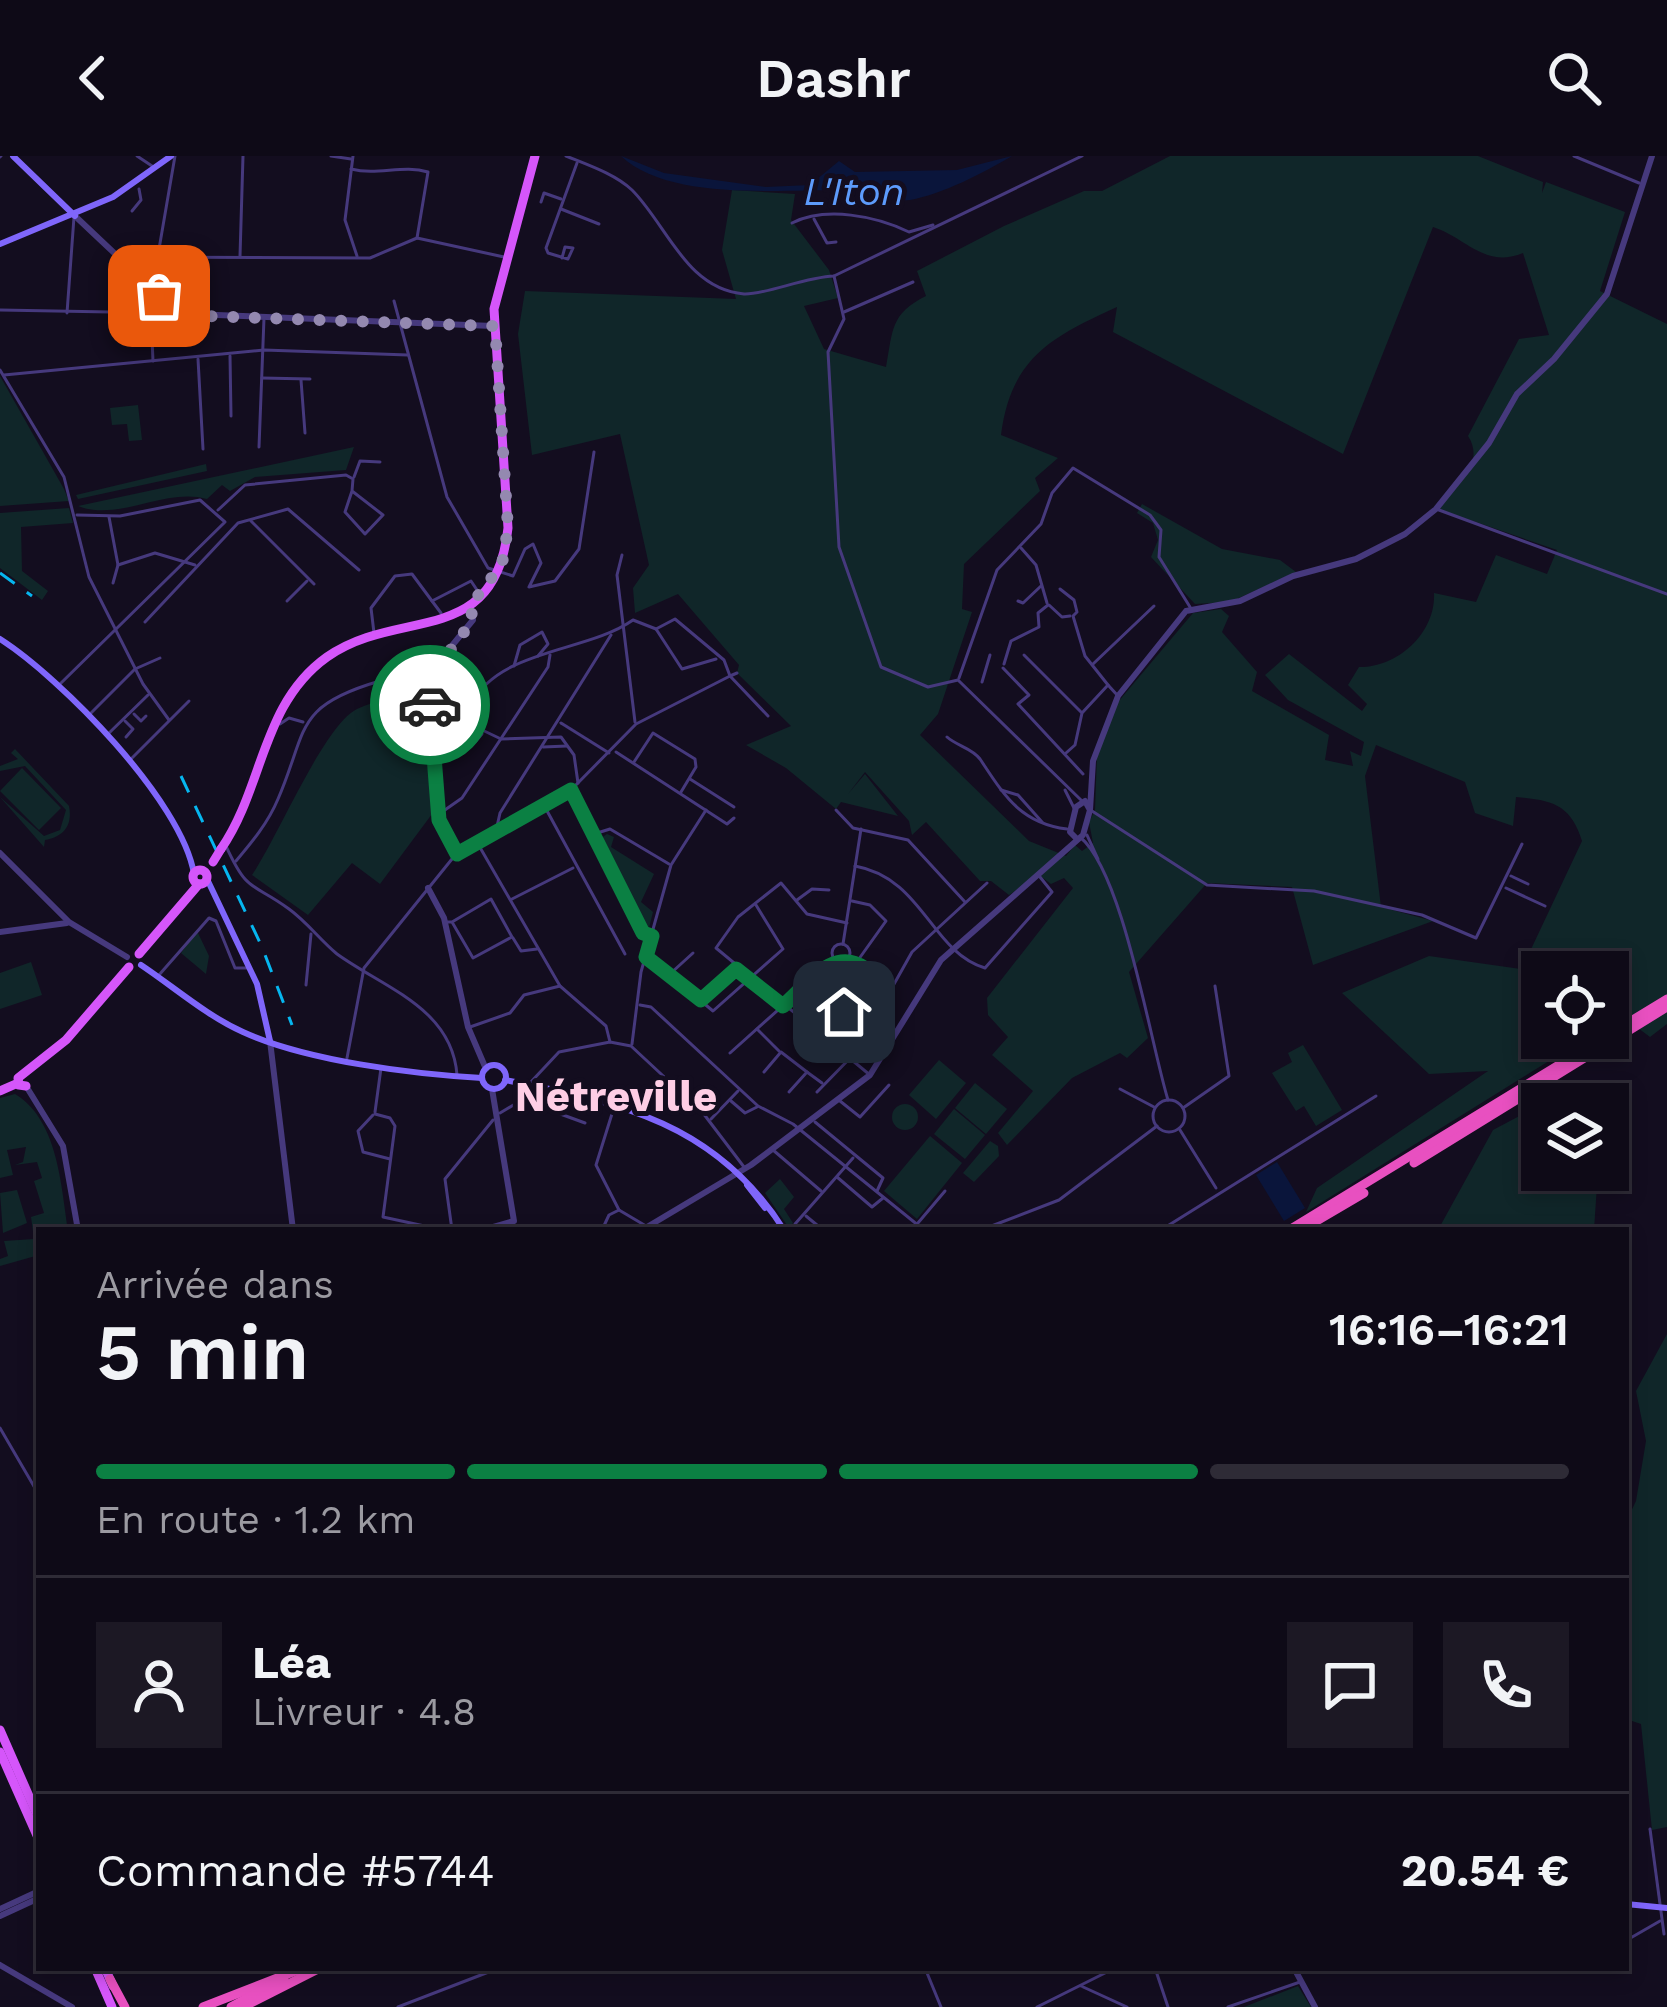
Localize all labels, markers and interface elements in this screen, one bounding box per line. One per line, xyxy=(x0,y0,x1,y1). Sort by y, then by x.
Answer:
icon: back xyxy=(60,45,126,111)
icon: search xyxy=(1541,45,1607,111)
text: Dashr xyxy=(756,47,911,110)
water label: L'Iton xyxy=(804,169,904,214)
pin xyxy=(108,245,210,347)
icon: bag xyxy=(126,263,192,329)
courier xyxy=(370,645,490,765)
icon: car xyxy=(397,672,463,738)
map controls xyxy=(1521,951,1629,1191)
button: locate xyxy=(1521,951,1629,1059)
pin xyxy=(793,961,895,1063)
icon: home xyxy=(811,979,877,1045)
district label: Nétreville xyxy=(515,1072,717,1121)
button: layers xyxy=(1521,1083,1629,1191)
text: Arrivée dans xyxy=(96,1262,334,1307)
text: 16:16–16:21 xyxy=(1329,1303,1569,1356)
text: 5 min xyxy=(96,1306,309,1398)
text: En route · 1.2 km xyxy=(96,1497,415,1542)
button: person xyxy=(96,1622,222,1748)
button: chat xyxy=(1287,1622,1413,1748)
button: phone xyxy=(1443,1622,1569,1748)
text: Léa xyxy=(252,1636,331,1689)
text: Livreur · 4.8 xyxy=(252,1689,476,1734)
text: Commande #5744 xyxy=(96,1844,495,1897)
text: 20.54 € xyxy=(1401,1844,1569,1897)

